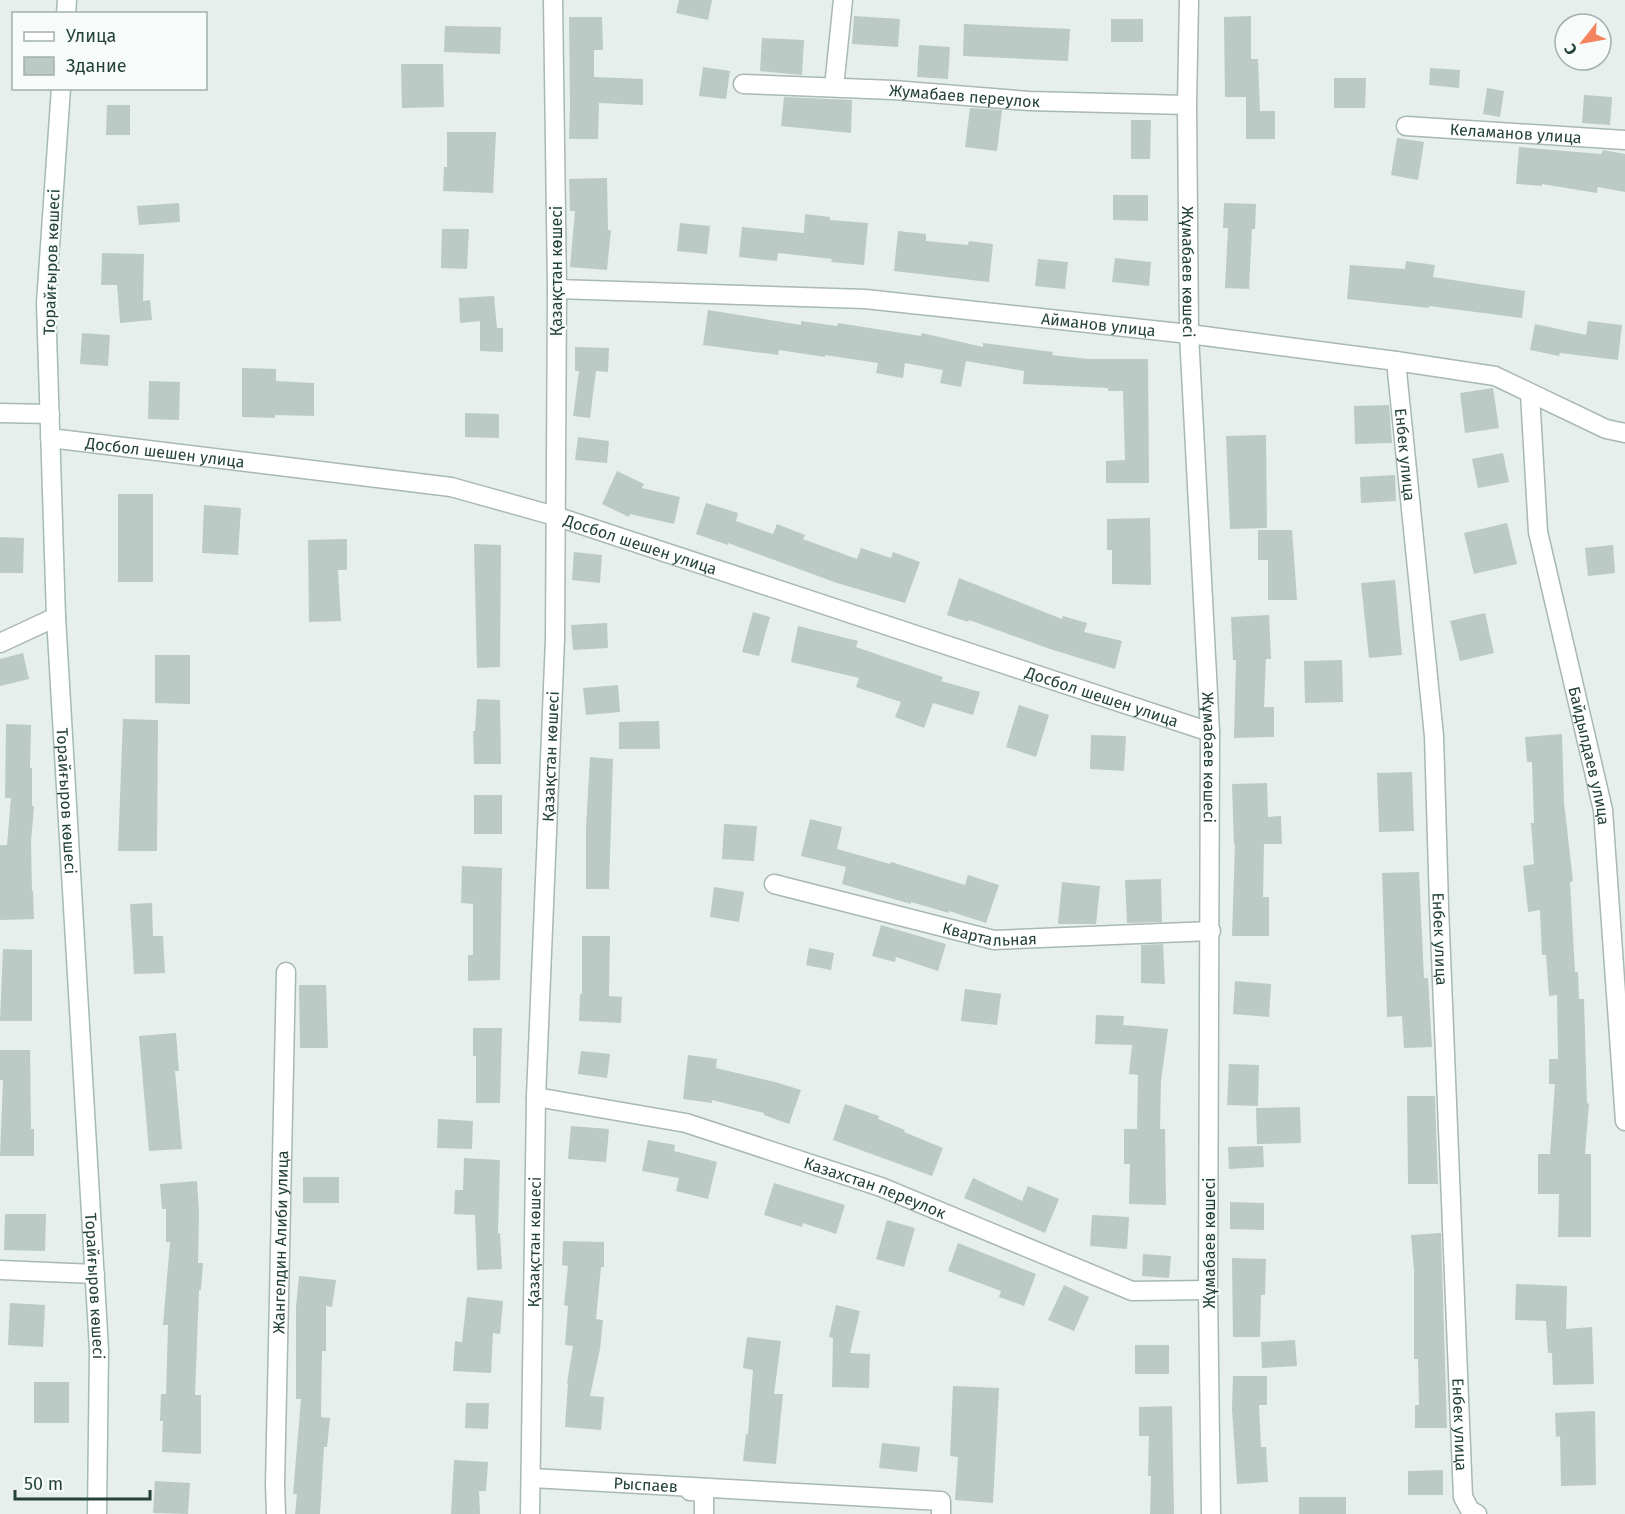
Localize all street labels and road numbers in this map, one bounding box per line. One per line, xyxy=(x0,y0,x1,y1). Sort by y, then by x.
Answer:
street label: Жумабаев переулок xyxy=(889,81,1041,111)
street label: Келаманов улица xyxy=(1449,120,1582,147)
street label: Торайғыров көшесі xyxy=(39,189,64,336)
street label: Қазақстан көшесі xyxy=(547,206,566,336)
street label: Жұмабаев көшесі xyxy=(1178,206,1198,338)
street label: Айманов улица xyxy=(1040,309,1157,340)
street label: Енбек улица xyxy=(1391,407,1419,502)
street label: Досбол шешен улица xyxy=(84,433,246,472)
street label: Досбол шешен улица xyxy=(560,510,719,579)
street label: Досбол шешен улица xyxy=(1022,663,1181,731)
street label: Байдылдаев улица xyxy=(1564,685,1613,826)
street label: Қазақстан көшесі xyxy=(538,691,563,822)
street label: Жұмабаев көшесі xyxy=(1198,691,1219,823)
street label: Торайғыров көшесі xyxy=(53,727,80,875)
street label: Енбек улица xyxy=(1429,892,1451,986)
street label: Квартальная xyxy=(940,918,1037,950)
street label: Жангелдин Алиби улица xyxy=(269,1150,292,1334)
street label: Казахстан переулок xyxy=(801,1153,949,1223)
street label: Қазақстан көшесі xyxy=(524,1176,545,1308)
street label: Жұмабаев көшесі xyxy=(1200,1177,1219,1309)
street label: Торайғыров көшесі xyxy=(81,1212,108,1359)
street label: Енбек улица xyxy=(1448,1378,1471,1471)
street label: Рыспаев xyxy=(613,1474,678,1496)

